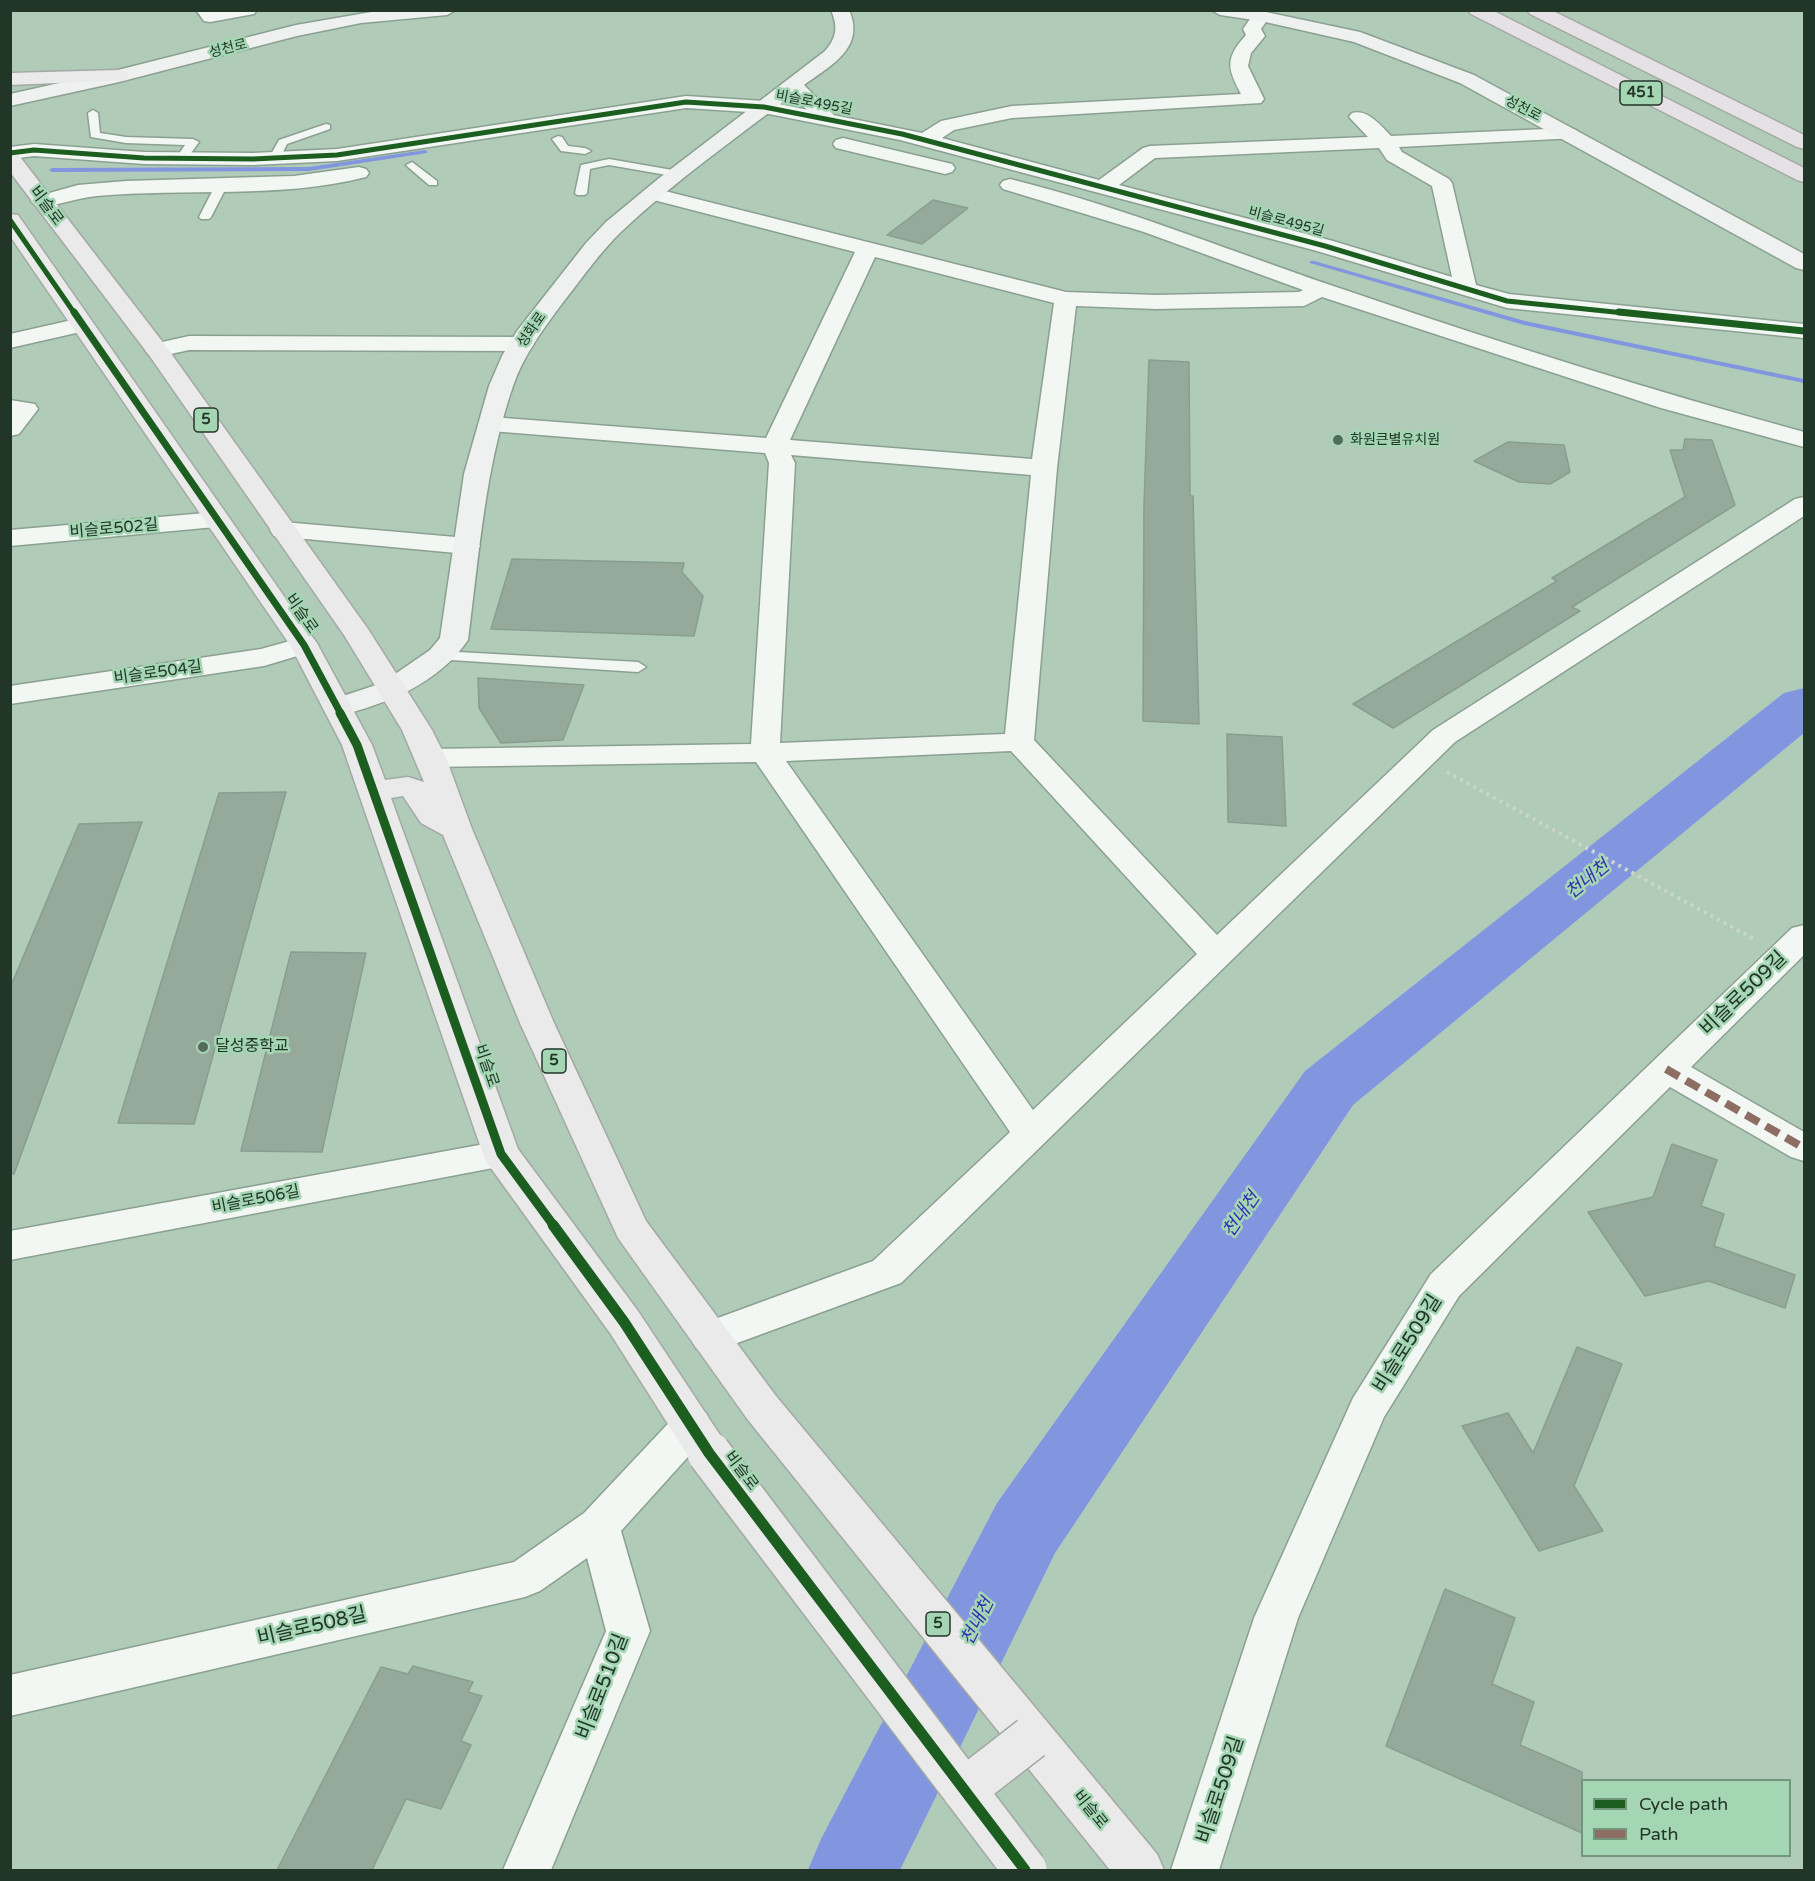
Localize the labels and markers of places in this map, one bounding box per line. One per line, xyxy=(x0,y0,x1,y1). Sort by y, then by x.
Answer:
place label: 화원큰별유치원 xyxy=(1350,432,1440,448)
marker: 화원큰별유치원 xyxy=(1331,433,1345,447)
place label: 달성중학교 xyxy=(215,1037,289,1057)
marker: 달성중학교 xyxy=(196,1040,210,1054)

